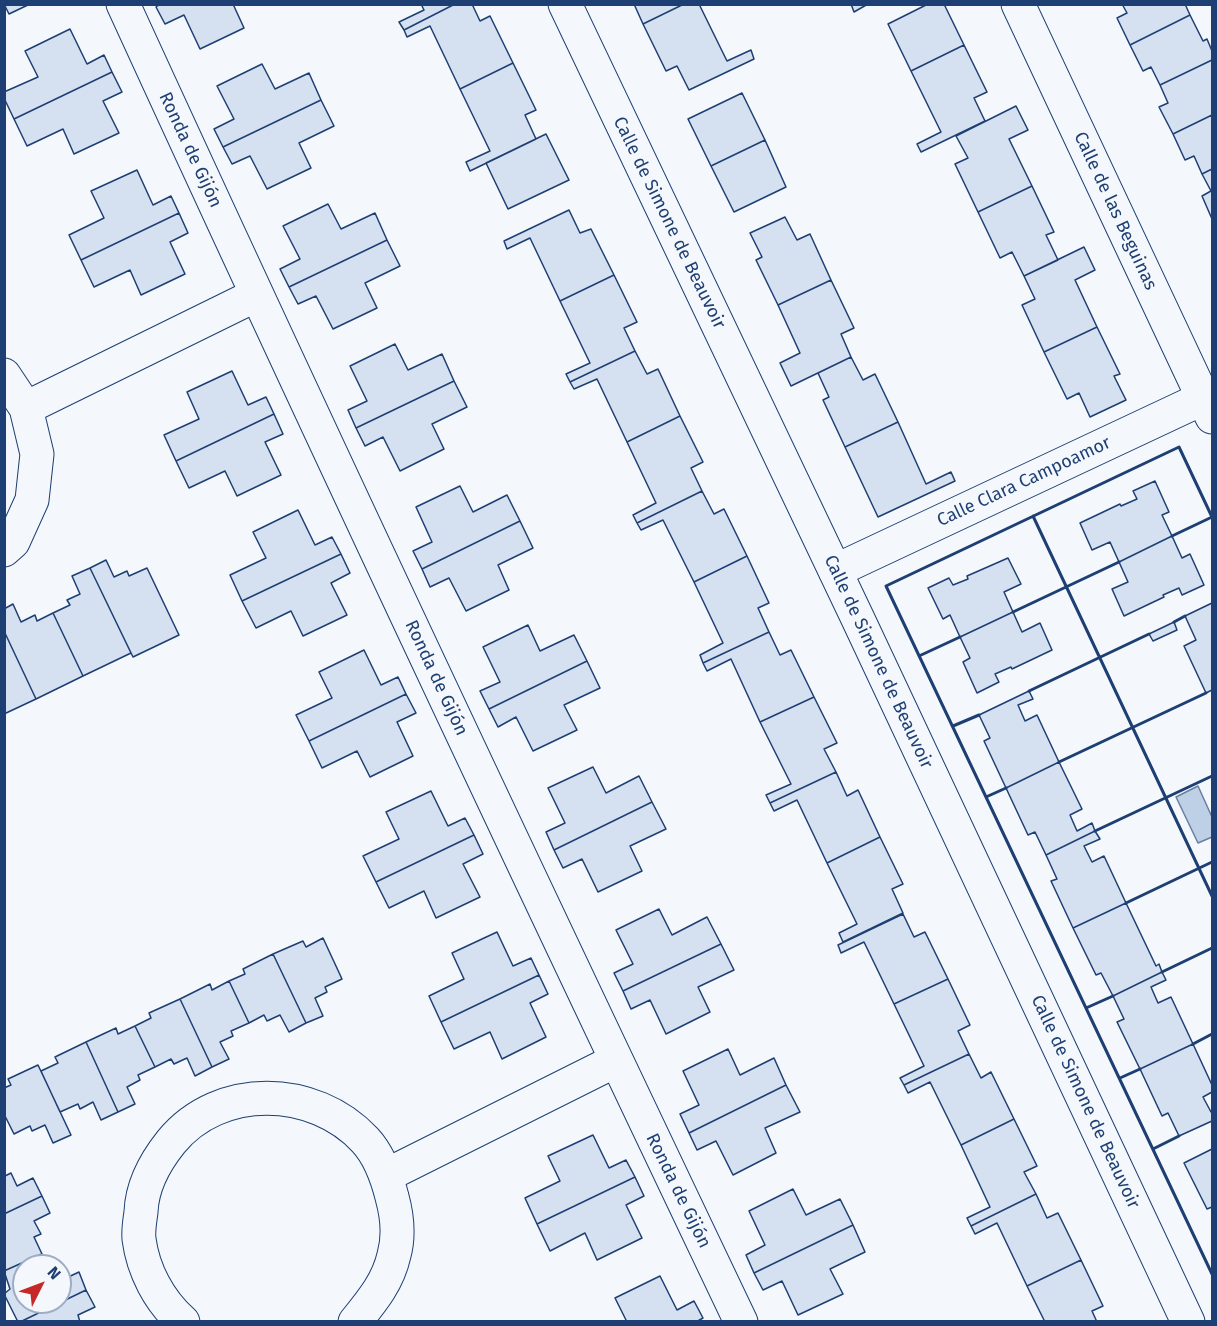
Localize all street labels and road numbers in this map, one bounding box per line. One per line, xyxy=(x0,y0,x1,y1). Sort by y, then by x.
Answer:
street label: Ronda de Gijón xyxy=(154,89,226,211)
street label: Calle de Simone de Beauvoir xyxy=(608,113,730,333)
street label: Calle de las Beguinas xyxy=(1069,129,1161,293)
street label: Calle Clara Campoamor xyxy=(934,432,1114,532)
street label: Calle de Simone de Beauvoir xyxy=(819,552,937,772)
street label: Ronda de Gijón xyxy=(400,617,472,739)
street label: Calle de Simone de Beauvoir xyxy=(1026,992,1144,1212)
street label: Ronda de Gijón xyxy=(641,1130,715,1252)

